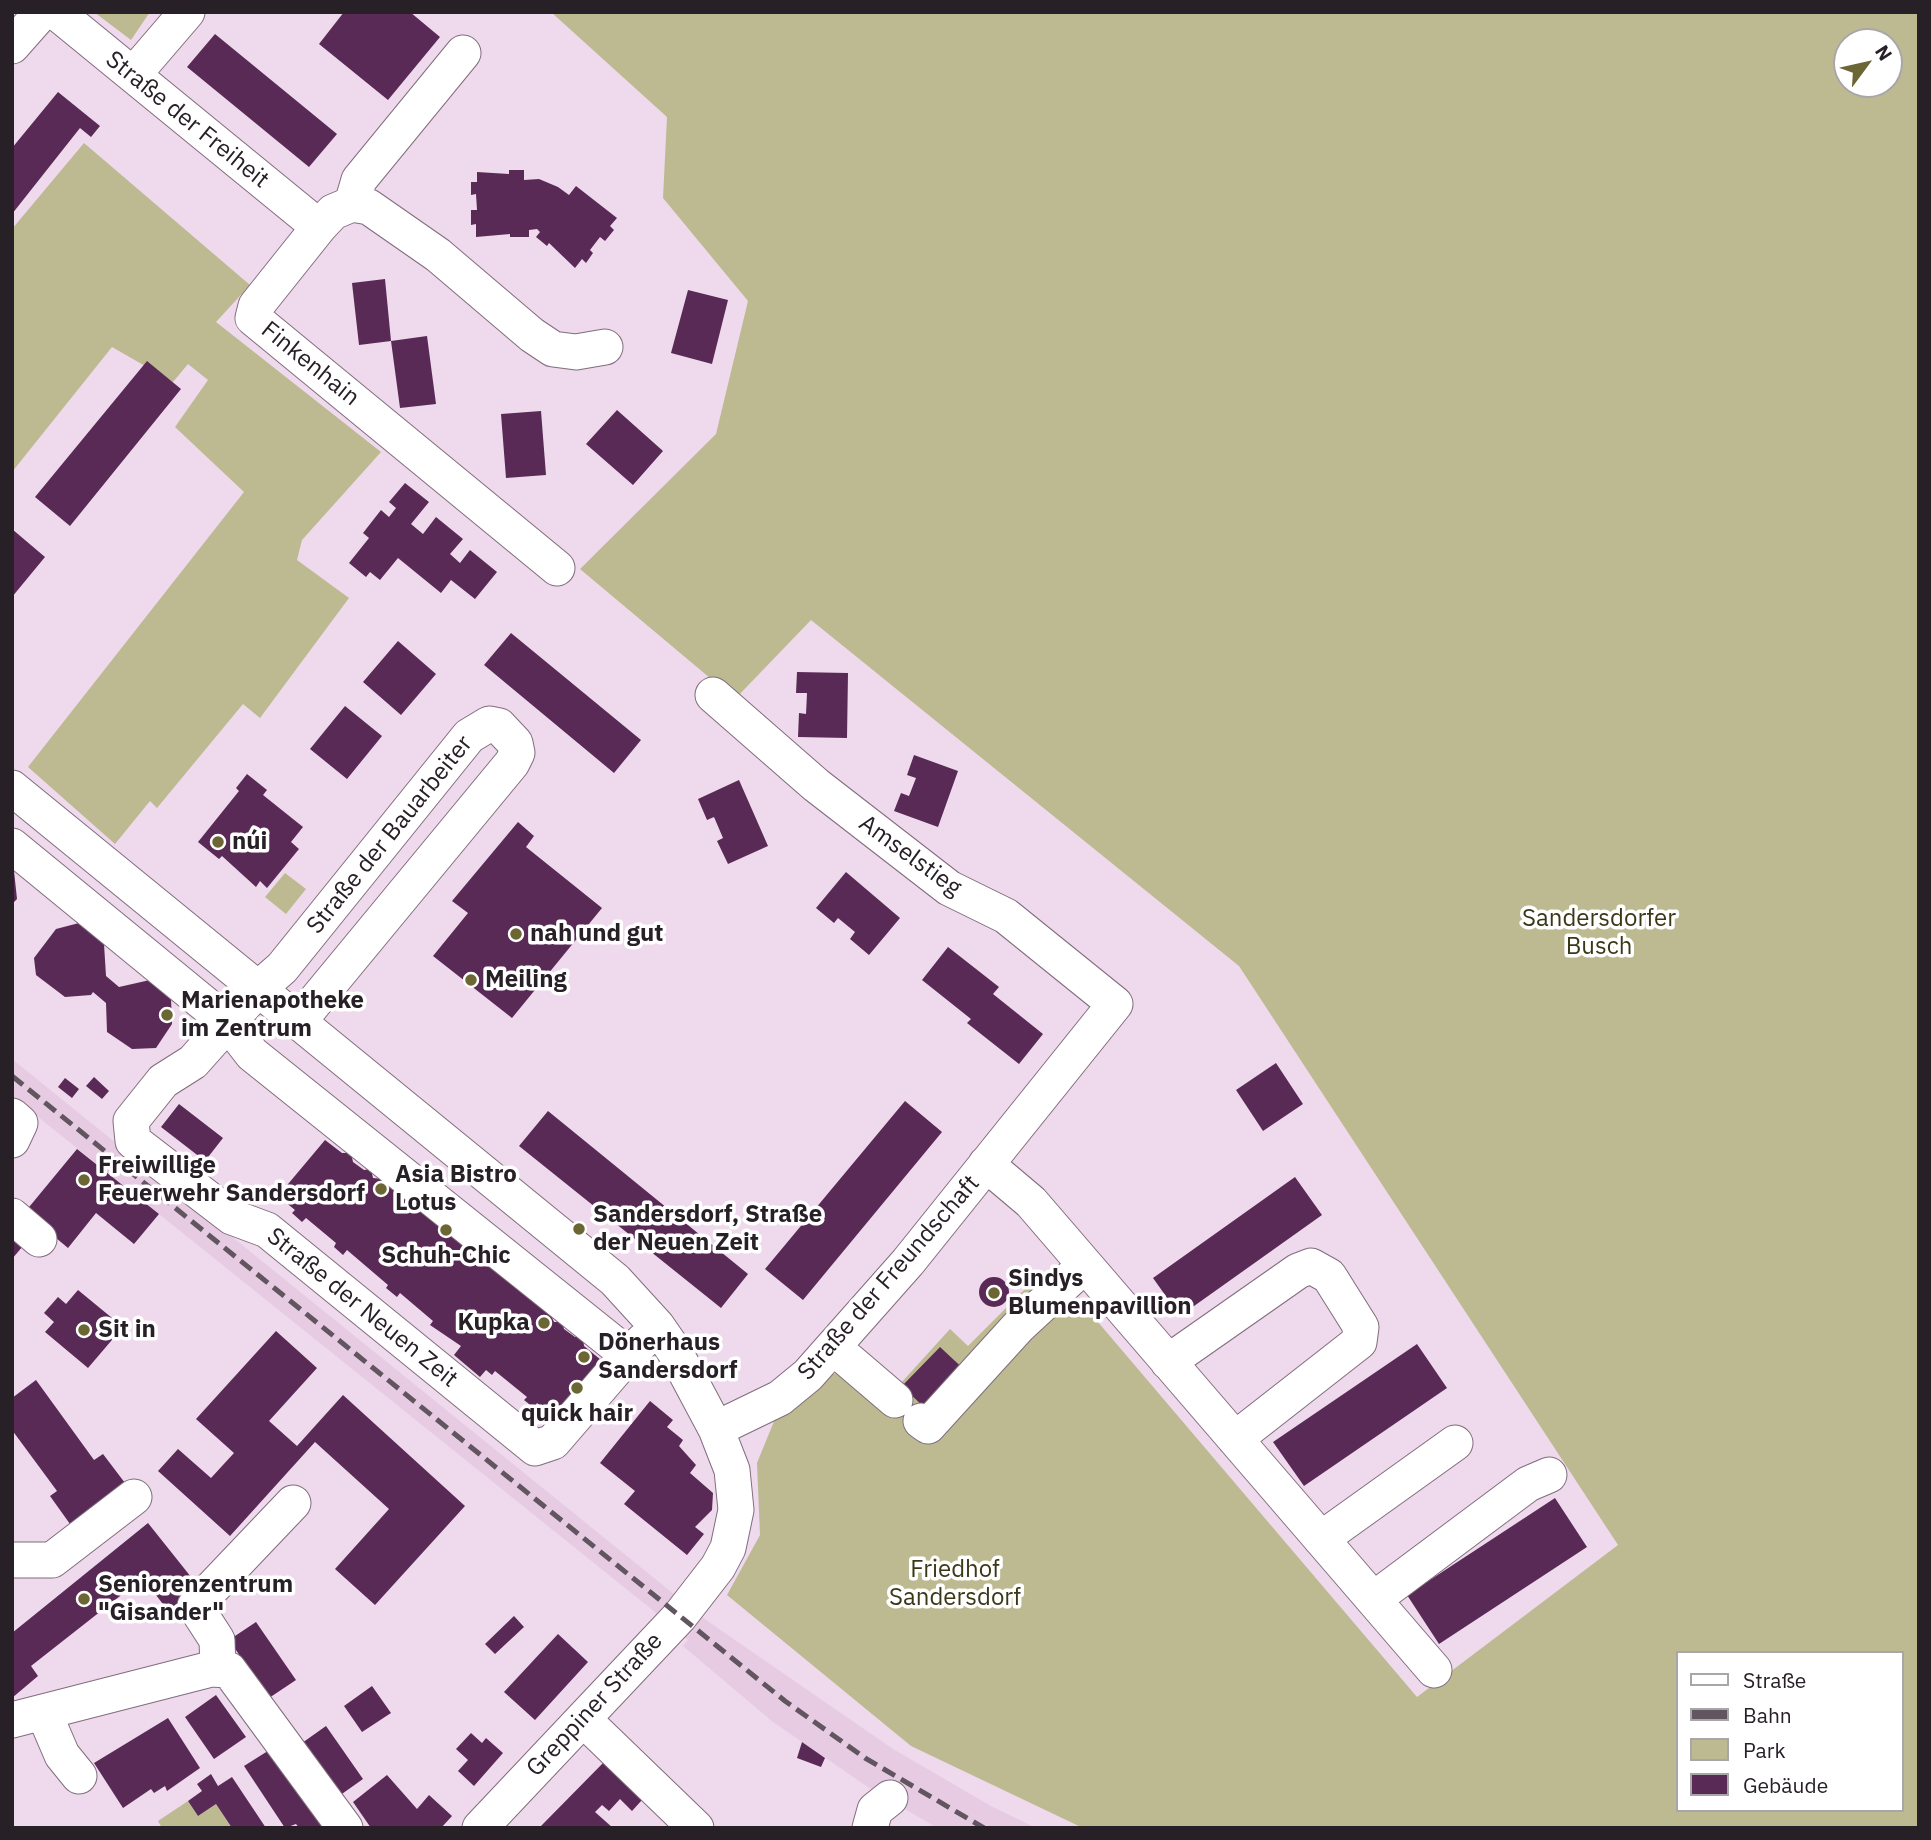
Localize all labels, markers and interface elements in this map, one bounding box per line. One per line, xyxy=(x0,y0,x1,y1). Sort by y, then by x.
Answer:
north arrow xyxy=(1833,28,1903,98)
text: N xyxy=(1870,40,1898,65)
street label: Straße der Freiheit xyxy=(100,45,274,195)
street label: Finkenhain xyxy=(255,316,365,412)
street label: Straße der Bauarbeiter xyxy=(301,730,479,940)
street label: Amselstieg xyxy=(853,809,967,903)
place label: núi xyxy=(232,828,267,856)
marker: núi xyxy=(210,834,226,850)
park label: Sandersdorfer Busch xyxy=(1522,905,1676,961)
place label: nah und gut xyxy=(530,920,663,948)
marker: nah und gut xyxy=(508,926,524,942)
place label: Meiling xyxy=(485,966,567,994)
marker: Meiling xyxy=(463,972,479,988)
place label: Marienapotheke im Zentrum xyxy=(181,987,364,1043)
marker: Marienapotheke im Zentrum xyxy=(159,1007,175,1023)
place label: Freiwillige Feuerwehr Sandersdorf xyxy=(98,1152,365,1208)
place label: Asia Bistro Lotus xyxy=(395,1161,517,1217)
street label: Straße der Freundschaft xyxy=(792,1170,986,1386)
marker: Freiwillige Feuerwehr Sandersdorf xyxy=(76,1172,92,1188)
marker: Asia Bistro Lotus xyxy=(373,1181,389,1197)
place label: Sandersdorf, Straße der Neuen Zeit xyxy=(593,1201,822,1257)
marker: Sandersdorf, Straße der Neuen Zeit xyxy=(571,1221,587,1237)
street label: Straße der Neuen Zeit xyxy=(261,1222,463,1394)
marker: Schuh-Chic xyxy=(438,1222,454,1238)
place label: Schuh-Chic xyxy=(381,1242,511,1270)
place label: Sindys Blumenpavillion xyxy=(1008,1265,1192,1321)
marker: Sindys Blumenpavillion xyxy=(986,1285,1002,1301)
place label: Kupka xyxy=(457,1309,530,1337)
marker: Kupka xyxy=(536,1315,552,1331)
place label: Sit in xyxy=(98,1316,156,1344)
marker: Sit in xyxy=(76,1322,92,1338)
place label: Dönerhaus Sandersdorf xyxy=(598,1329,738,1385)
marker: Dönerhaus Sandersdorf xyxy=(576,1349,592,1365)
marker: quick hair xyxy=(569,1380,585,1396)
place label: quick hair xyxy=(521,1400,633,1428)
park label: Friedhof Sandersdorf xyxy=(889,1556,1021,1612)
place label: Seniorenzentrum "Gisander" xyxy=(98,1571,293,1627)
marker: Seniorenzentrum "Gisander" xyxy=(76,1591,92,1607)
street label: Greppiner Straße xyxy=(521,1627,669,1783)
legend xyxy=(1675,1651,1903,1812)
text: Straße xyxy=(1743,1666,1806,1694)
text: Bahn xyxy=(1743,1701,1792,1729)
text: Park xyxy=(1743,1736,1786,1764)
text: Gebäude xyxy=(1743,1771,1828,1799)

